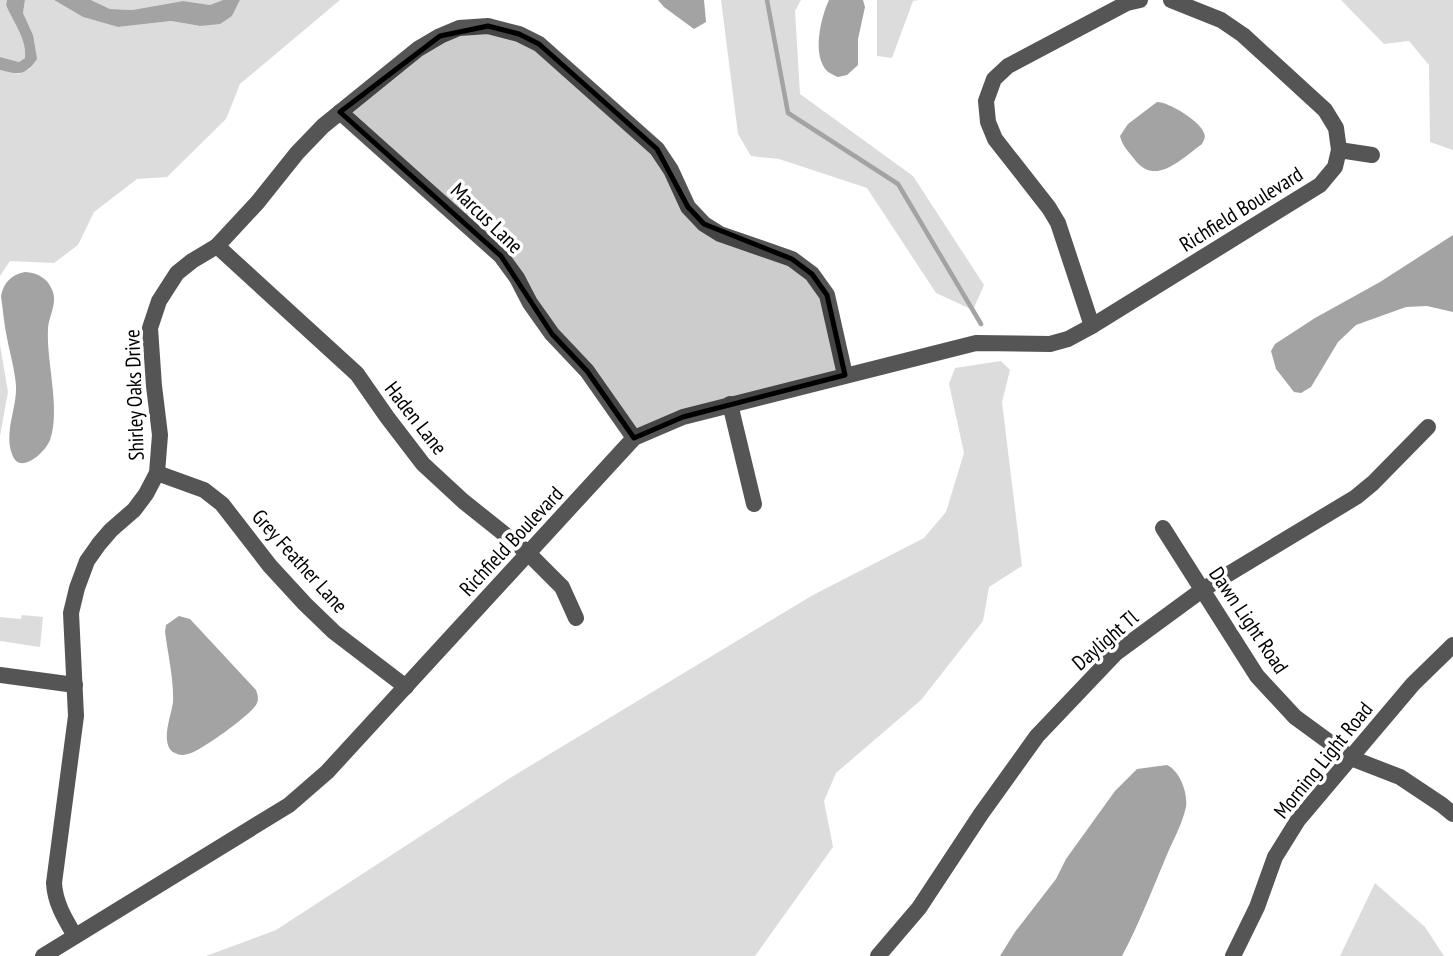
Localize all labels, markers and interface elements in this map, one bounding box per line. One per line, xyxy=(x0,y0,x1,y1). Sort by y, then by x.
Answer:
street label: Richfield Boulevard xyxy=(1174,160,1308,258)
street label: Marcus Lane xyxy=(445,177,529,259)
street label: Shirley Oaks Drive xyxy=(118,329,150,461)
street label: Haden Lane xyxy=(379,376,453,460)
street label: Richfield Boulevard xyxy=(453,480,569,602)
street label: Grey Feather Lane xyxy=(246,503,354,619)
street label: Dawn Light Road xyxy=(1203,561,1295,679)
street label: Daylight Tl xyxy=(1066,604,1144,676)
street label: Morning Light Road xyxy=(1268,696,1378,824)

